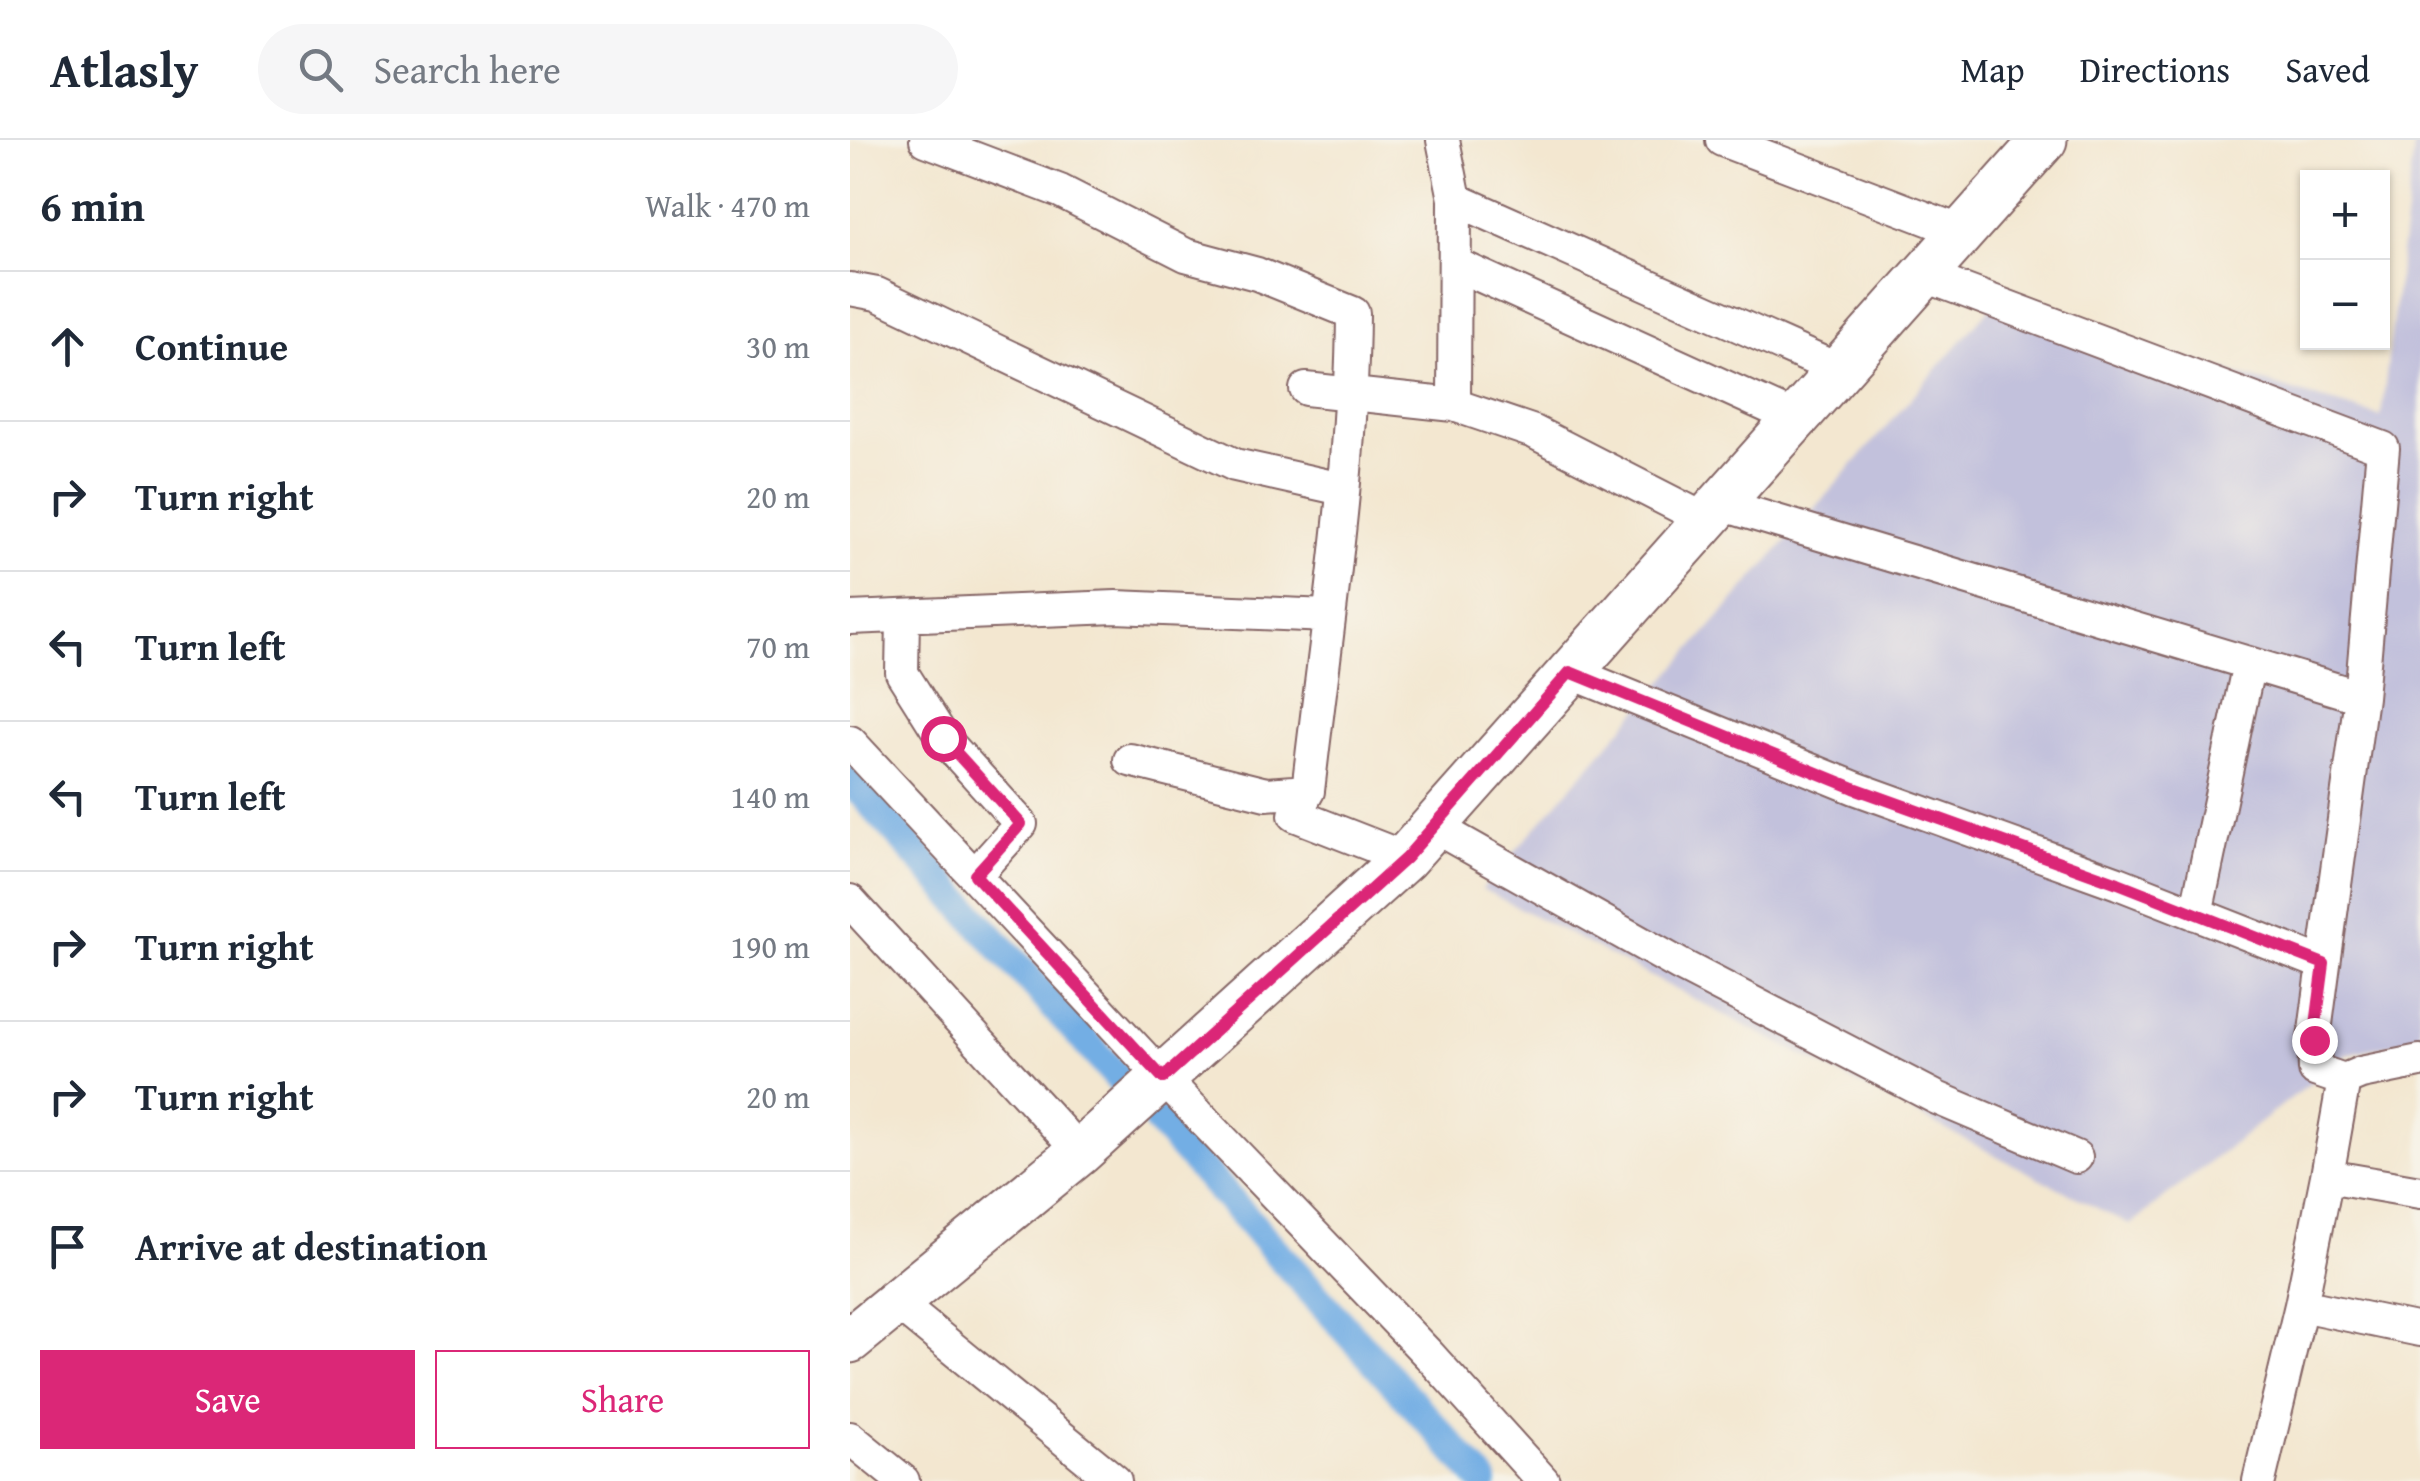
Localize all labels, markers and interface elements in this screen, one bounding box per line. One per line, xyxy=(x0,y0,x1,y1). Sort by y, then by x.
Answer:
search box xyxy=(258,24,958,114)
text: Atlasly xyxy=(50,34,198,105)
text: Search here xyxy=(373,41,561,97)
icon: search xyxy=(293,42,348,97)
text: Map xyxy=(1961,44,2025,95)
text: Directions xyxy=(2080,44,2230,95)
text: Saved xyxy=(2285,44,2370,95)
map controls xyxy=(2300,170,2390,350)
button: + xyxy=(2300,170,2390,260)
text: 6 min xyxy=(40,175,145,236)
text: Walk · 470 m xyxy=(645,182,810,229)
button: − xyxy=(2300,260,2390,350)
text: Continue xyxy=(135,318,288,374)
icon: ahead xyxy=(40,319,95,374)
text: 30 m xyxy=(746,323,810,370)
text: Turn right xyxy=(135,468,314,524)
icon: right xyxy=(40,469,95,524)
text: 20 m xyxy=(746,473,810,520)
text: Turn left xyxy=(135,618,286,674)
icon: left xyxy=(40,619,95,674)
text: 70 m xyxy=(746,623,810,670)
route start xyxy=(921,716,967,762)
text: Turn left xyxy=(135,768,286,824)
icon: left xyxy=(40,769,95,824)
text: 140 m xyxy=(731,773,810,820)
text: Turn right xyxy=(135,918,314,974)
icon: right xyxy=(40,919,95,974)
text: 190 m xyxy=(731,923,810,970)
route end xyxy=(2292,1018,2338,1064)
text: Turn right xyxy=(135,1068,314,1124)
icon: right xyxy=(40,1069,95,1124)
text: 20 m xyxy=(746,1073,810,1120)
text: Arrive at destination xyxy=(135,1218,488,1274)
icon: arrive xyxy=(40,1219,95,1274)
button: Save xyxy=(40,1350,415,1449)
button: Share xyxy=(435,1350,810,1449)

